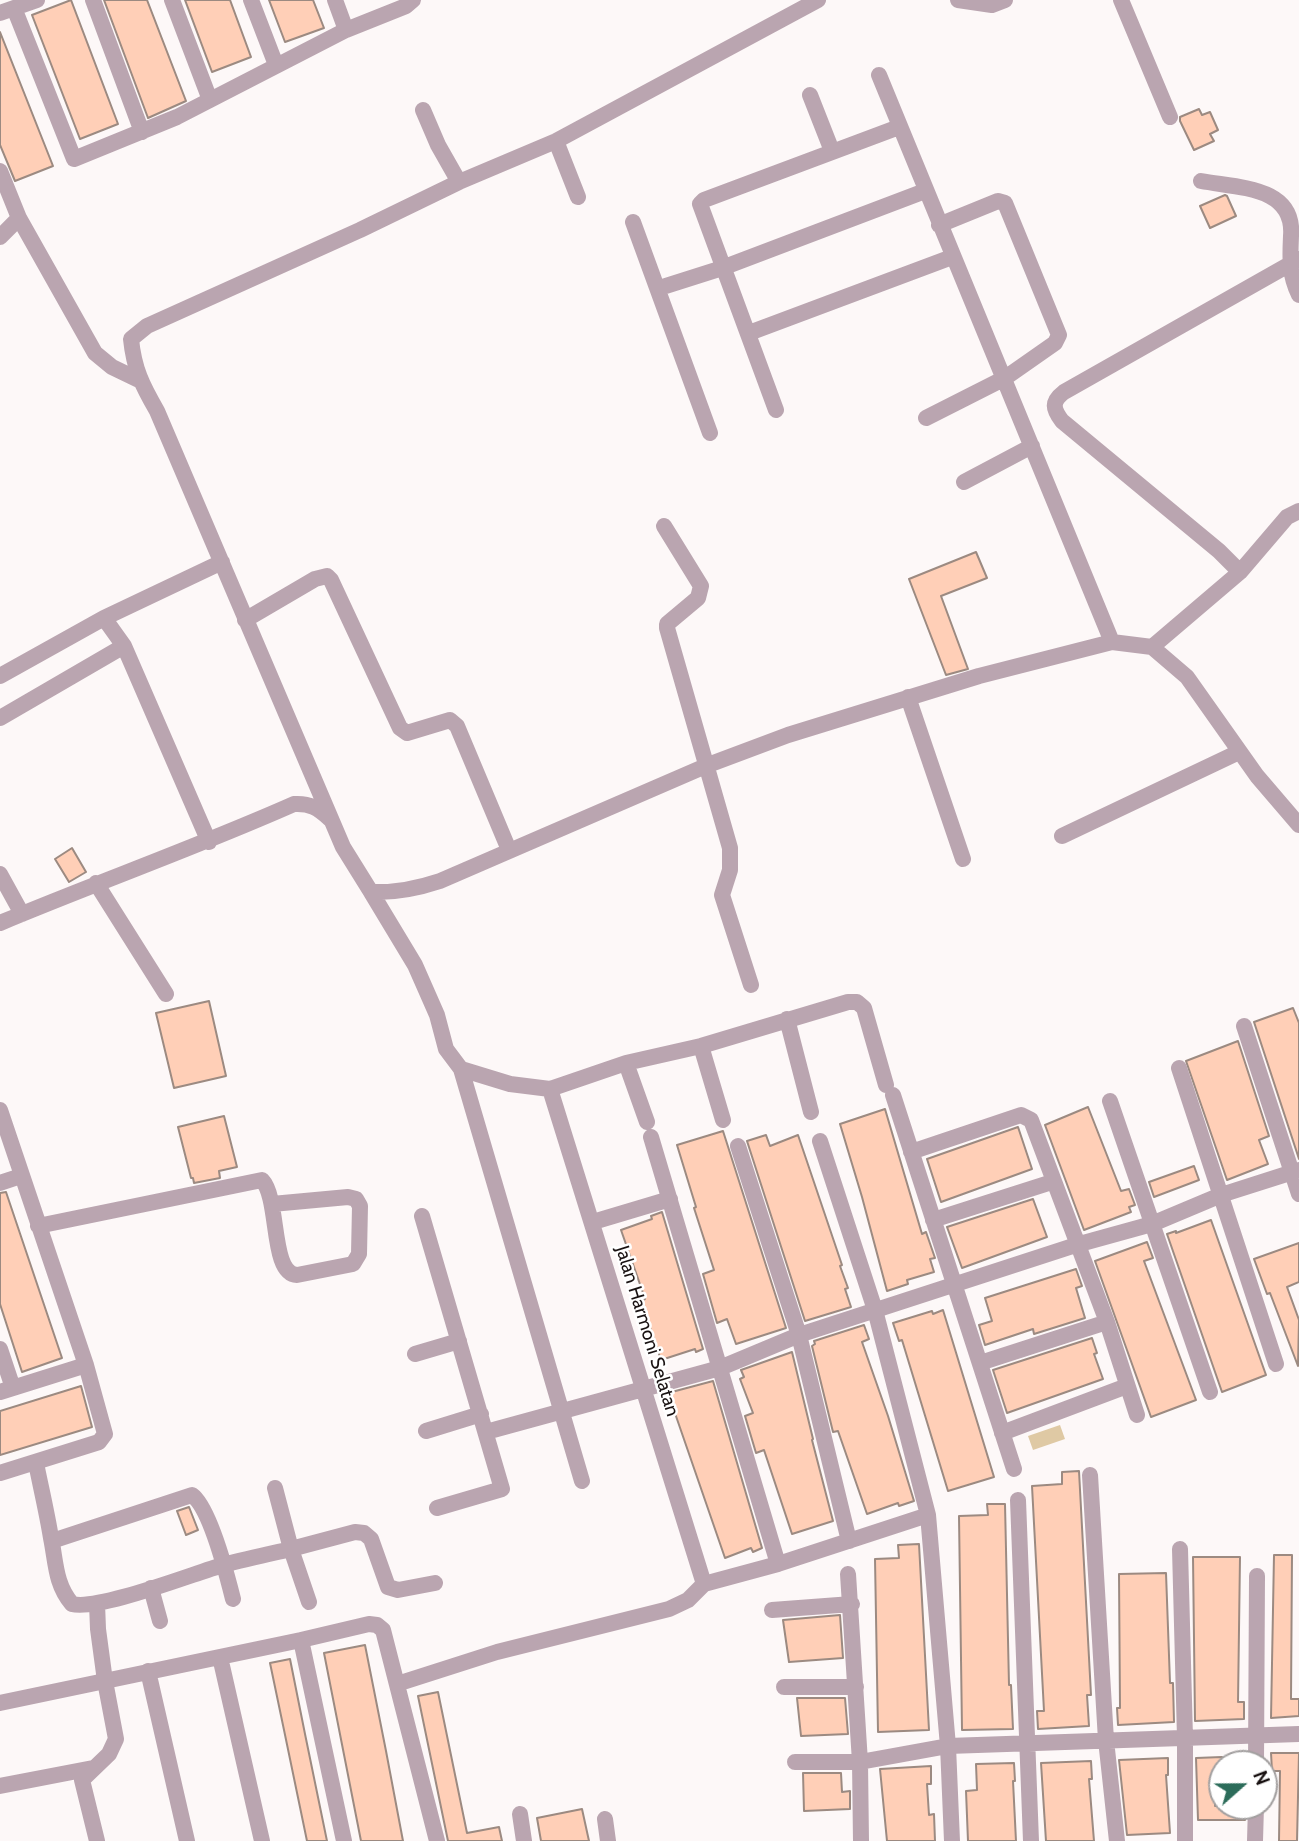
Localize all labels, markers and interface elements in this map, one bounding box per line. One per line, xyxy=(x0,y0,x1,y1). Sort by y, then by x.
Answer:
street label: Jalan Harmoni Selatan xyxy=(610,1243,684,1419)
north arrow xyxy=(1208,1750,1278,1820)
text: N xyxy=(1248,1768,1274,1788)

